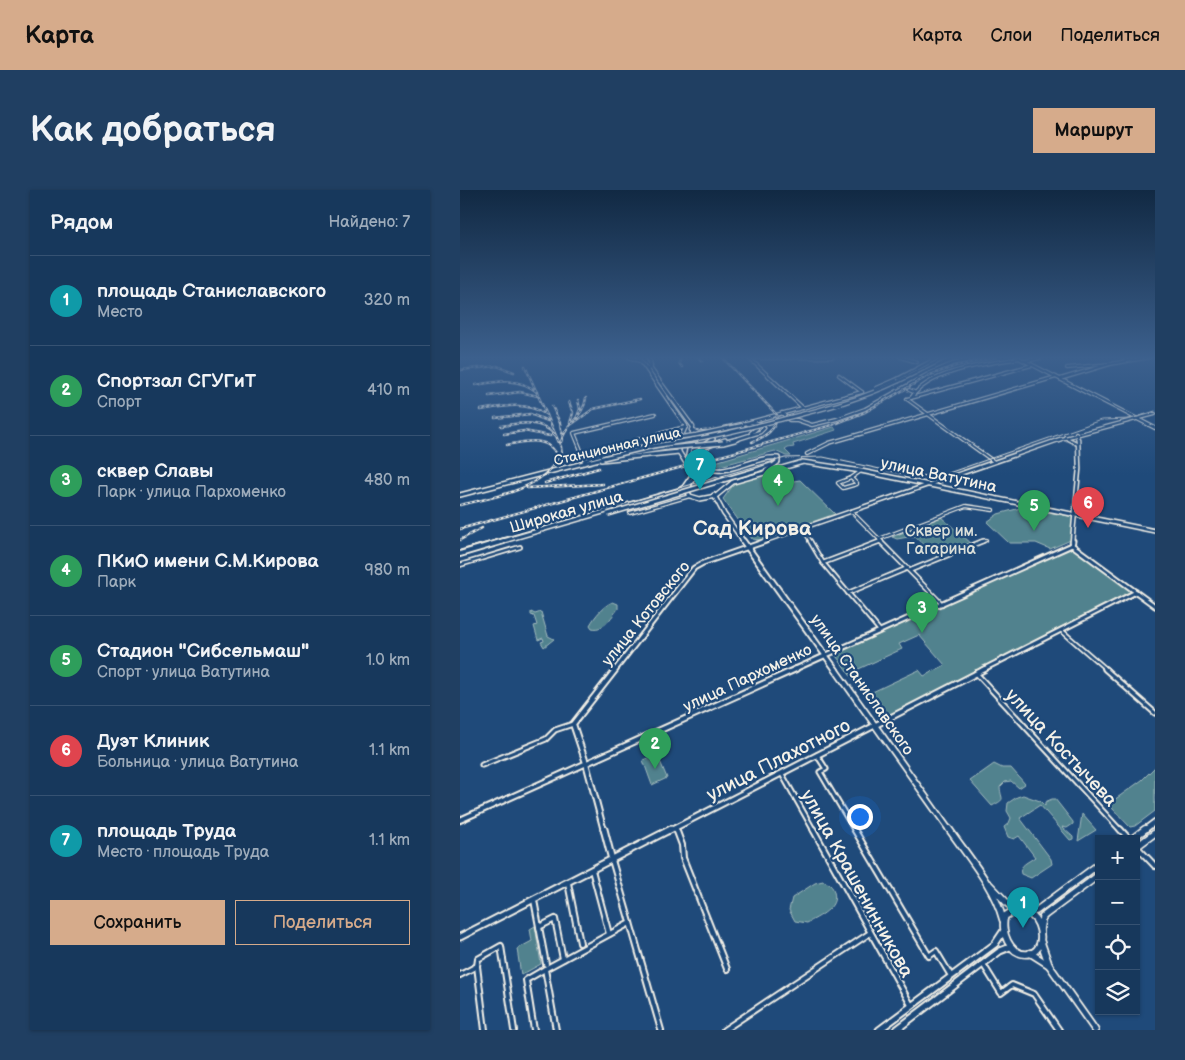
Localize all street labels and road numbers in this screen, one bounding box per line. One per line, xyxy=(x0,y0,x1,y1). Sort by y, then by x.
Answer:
street label: Станционная улица xyxy=(552,423,683,469)
street label: улица Ватутина xyxy=(879,454,999,497)
street label: Широкая улица xyxy=(508,487,626,538)
street label: улица Котовского xyxy=(598,558,694,670)
street label: улица Станиславского xyxy=(806,611,918,759)
street label: улица Пархоменко xyxy=(680,640,815,716)
street label: улица Костычева xyxy=(1000,684,1122,812)
street label: улица Плахотного xyxy=(703,714,854,807)
street label: улица Крашенинникова xyxy=(795,786,918,982)

